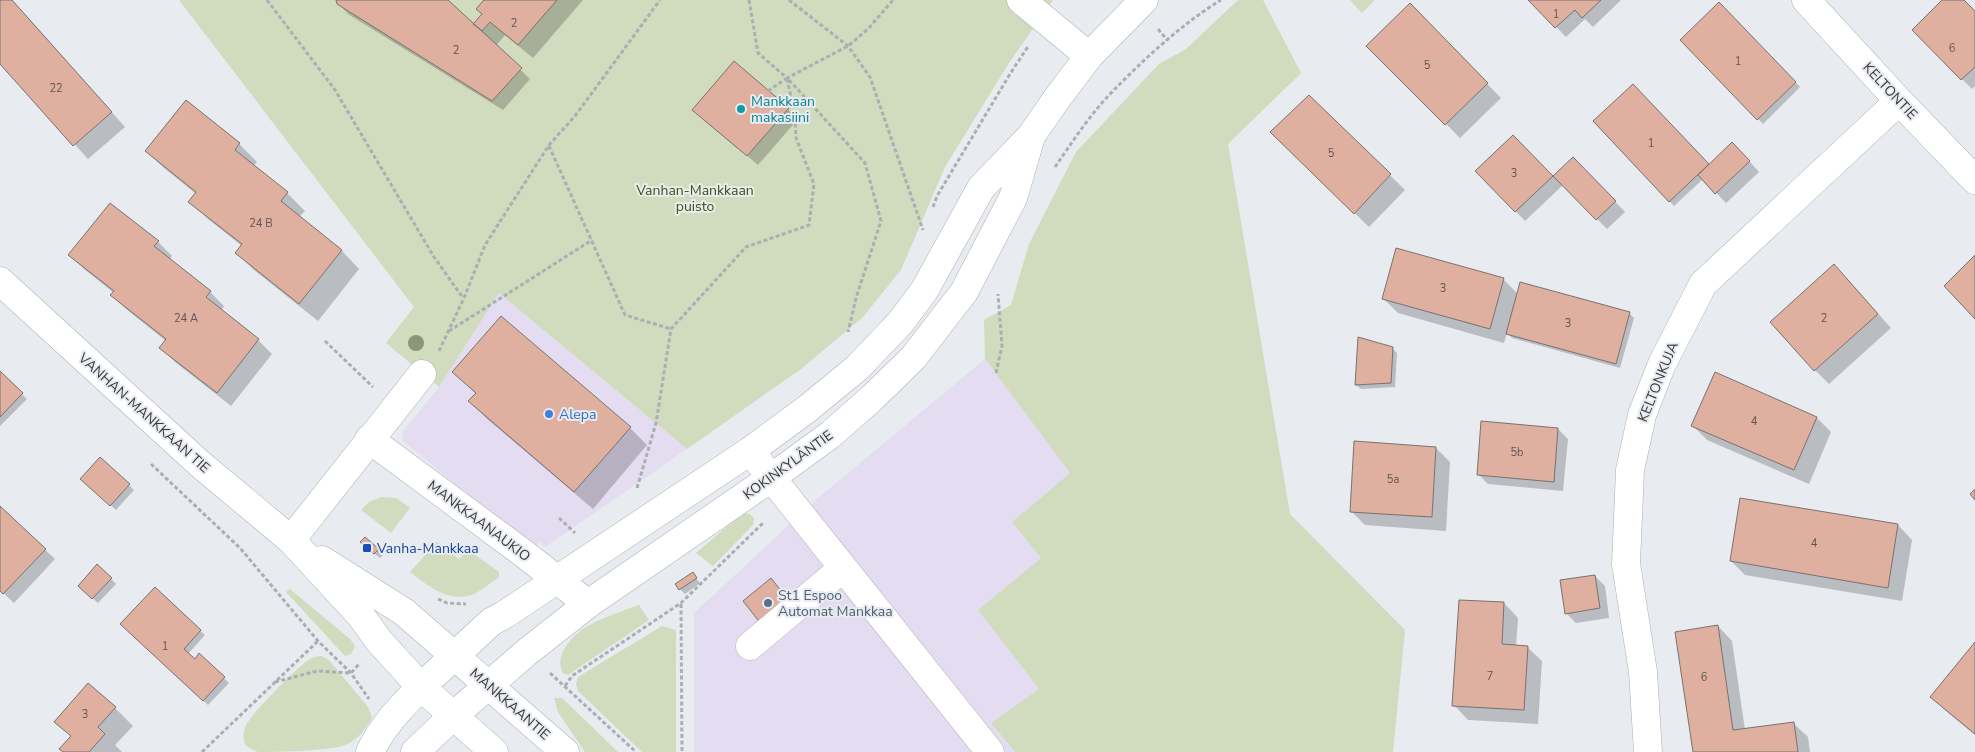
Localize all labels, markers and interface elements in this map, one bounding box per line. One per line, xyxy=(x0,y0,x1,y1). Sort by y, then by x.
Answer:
house number: 1 xyxy=(1553,7,1559,22)
house number: 2 xyxy=(511,16,517,31)
house number: 6 xyxy=(1949,41,1956,56)
house number: 2 xyxy=(453,43,459,58)
house number: 1 xyxy=(1735,54,1741,69)
house number: 5 xyxy=(1424,58,1431,73)
street label: KELTONTIE xyxy=(1859,58,1921,124)
house number: 22 xyxy=(49,81,63,96)
place label: Mankkaan makasiini xyxy=(751,92,815,127)
marker: Mankkaan makasiini xyxy=(735,103,747,115)
house number: 1 xyxy=(1648,136,1654,151)
house number: 5 xyxy=(1328,146,1335,161)
house number: 3 xyxy=(1511,166,1517,181)
park label: Vanhan-Mankkaan puisto xyxy=(635,181,754,216)
house number: 24 B xyxy=(249,216,273,231)
house number: 3 xyxy=(1440,281,1446,296)
house number: 24 A xyxy=(174,311,198,326)
house number: 2 xyxy=(1821,311,1827,326)
house number: 3 xyxy=(1565,316,1571,331)
street label: KELTONKUJA xyxy=(1633,339,1683,425)
street label: VANHAN-MANKKAAN TIE xyxy=(73,348,214,477)
place label: Alepa xyxy=(559,405,596,424)
marker: Alepa xyxy=(543,408,555,420)
house number: 4 xyxy=(1751,414,1758,429)
street label: KOKINKYLÄNTIE xyxy=(739,426,837,504)
house number: 5b xyxy=(1510,445,1524,460)
house number: 5a xyxy=(1387,472,1399,487)
street label: MANKKAANAUKIO xyxy=(424,476,534,566)
house number: 4 xyxy=(1811,536,1818,551)
place label: Vanha-Mankkaa xyxy=(376,539,479,558)
marker: Vanha-Mankkaa xyxy=(361,542,373,554)
place label: St1 Espoo Automat Mankkaa xyxy=(778,586,893,621)
marker: St1 Espoo Automat Mankkaa xyxy=(762,597,774,609)
house number: 1 xyxy=(162,639,168,654)
street label: MANKKAANTIE xyxy=(466,664,554,744)
house number: 7 xyxy=(1487,669,1493,684)
house number: 6 xyxy=(1701,670,1708,685)
house number: 3 xyxy=(82,707,88,722)

